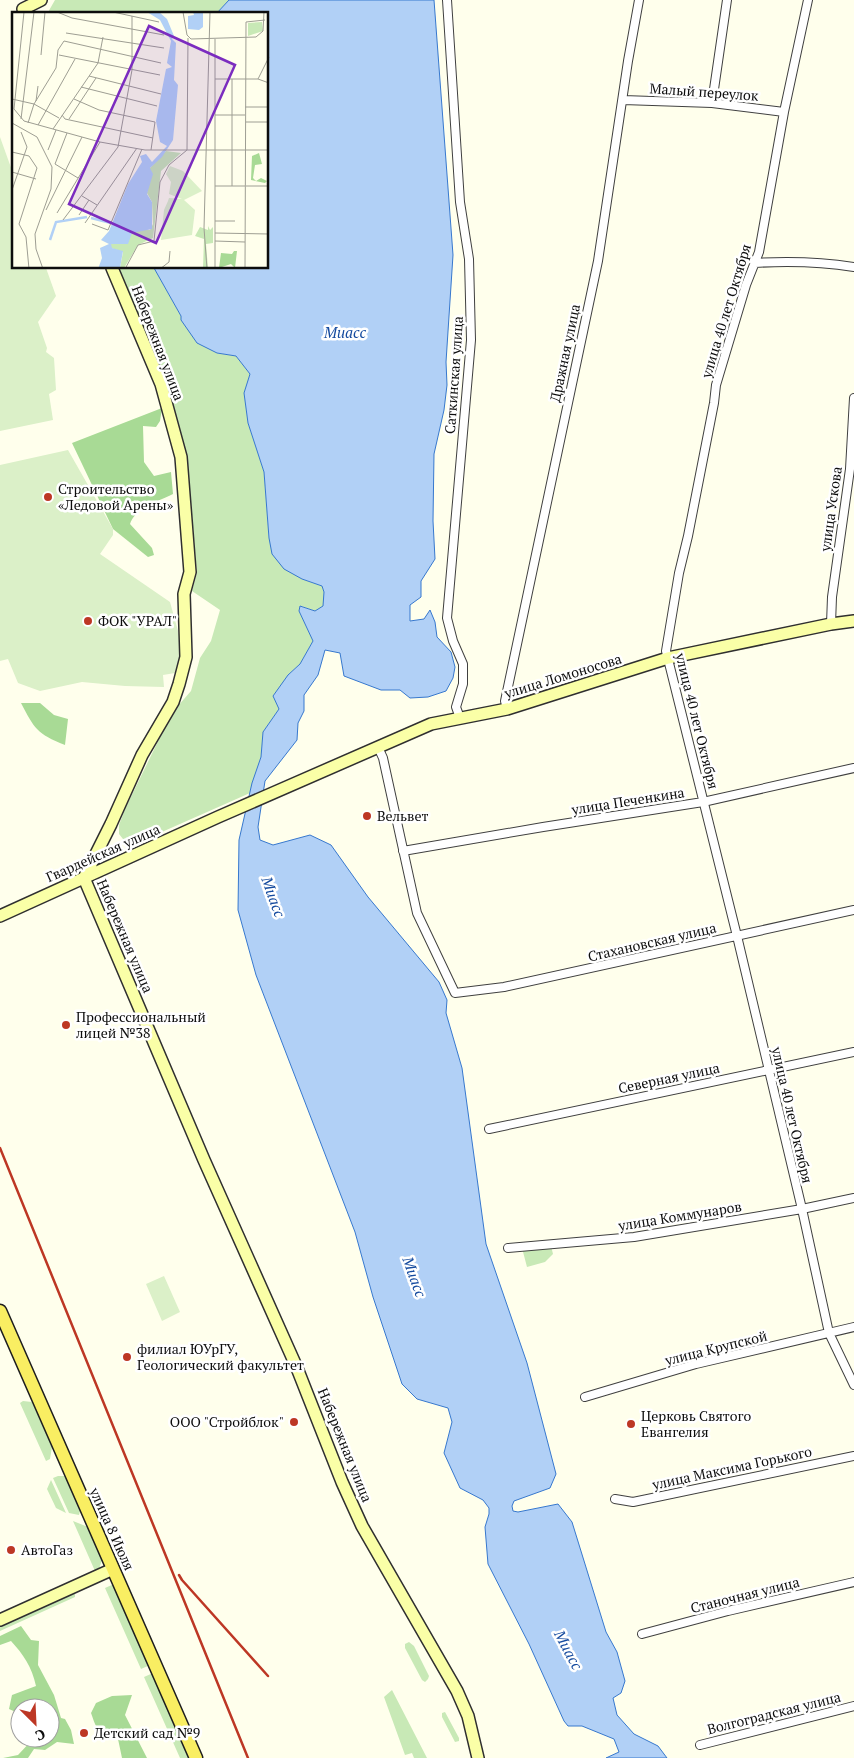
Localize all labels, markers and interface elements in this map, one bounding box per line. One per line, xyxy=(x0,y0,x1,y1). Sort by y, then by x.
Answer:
inset map xyxy=(12,12,269,269)
street label: Малый переулок xyxy=(649,78,760,105)
street label: улица 40 лет Октября xyxy=(696,241,755,381)
street label: Набережная улица xyxy=(128,283,189,403)
street label: Дражная улица xyxy=(545,302,584,404)
street label: Саткинская улица xyxy=(440,315,467,435)
water label: Миасс xyxy=(323,322,366,342)
street label: улица Ускова xyxy=(815,465,846,554)
place label: Строительство «Ледовой Арены» xyxy=(58,479,174,514)
marker: Строительство «Ледовой Арены» xyxy=(42,491,54,503)
place label: ФОК "УРАЛ" xyxy=(98,611,177,630)
marker: ФОК "УРАЛ" xyxy=(82,615,94,627)
street label: улица Ломоносова xyxy=(501,649,624,703)
street label: улица 40 лет Октября xyxy=(671,650,724,791)
street label: улица Печенкина xyxy=(569,782,686,819)
place label: Вельвет xyxy=(377,806,429,825)
marker: Вельвет xyxy=(361,810,373,822)
street label: Гвардейская улица xyxy=(43,819,163,886)
water label: Миасс xyxy=(257,873,291,920)
street label: Набережная улица xyxy=(93,876,158,996)
street label: Стахановская улица xyxy=(586,917,718,966)
place label: Профессиональный лицей №38 xyxy=(76,1007,206,1042)
marker: Профессиональный лицей №38 xyxy=(60,1019,72,1031)
street label: улица 40 лет Октября xyxy=(767,1044,817,1185)
street label: Северная улица xyxy=(616,1057,721,1098)
street label: улица Коммунаров xyxy=(616,1196,743,1235)
water label: Миасс xyxy=(398,1253,432,1300)
street label: улица Крупской xyxy=(662,1326,769,1370)
place label: филиал ЮУрГУ, Геологический факультет xyxy=(137,1339,304,1374)
marker: филиал ЮУрГУ, Геологический факультет xyxy=(121,1351,133,1363)
street label: Набережная улица xyxy=(314,1385,377,1505)
place label: Церковь Святого Евангелия xyxy=(641,1406,752,1441)
place label: ООО "Стройблок" xyxy=(170,1412,284,1431)
marker: ООО "Стройблок" xyxy=(288,1416,300,1428)
marker: Церковь Святого Евангелия xyxy=(625,1418,637,1430)
street label: улица Максима Горького xyxy=(649,1441,814,1494)
street label: улица 8 Июля xyxy=(85,1483,139,1573)
place label: АвтоГаз xyxy=(21,1540,73,1559)
marker: АвтоГаз xyxy=(5,1544,17,1556)
street label: Станочная улица xyxy=(688,1572,801,1617)
water label: Миасс xyxy=(550,1625,588,1673)
street label: Волгоградская улица xyxy=(705,1687,843,1738)
north arrow xyxy=(10,1698,60,1748)
place label: Детский сад №9 xyxy=(94,1723,200,1742)
text: С xyxy=(32,1725,49,1746)
marker: Детский сад №9 xyxy=(78,1727,90,1739)

